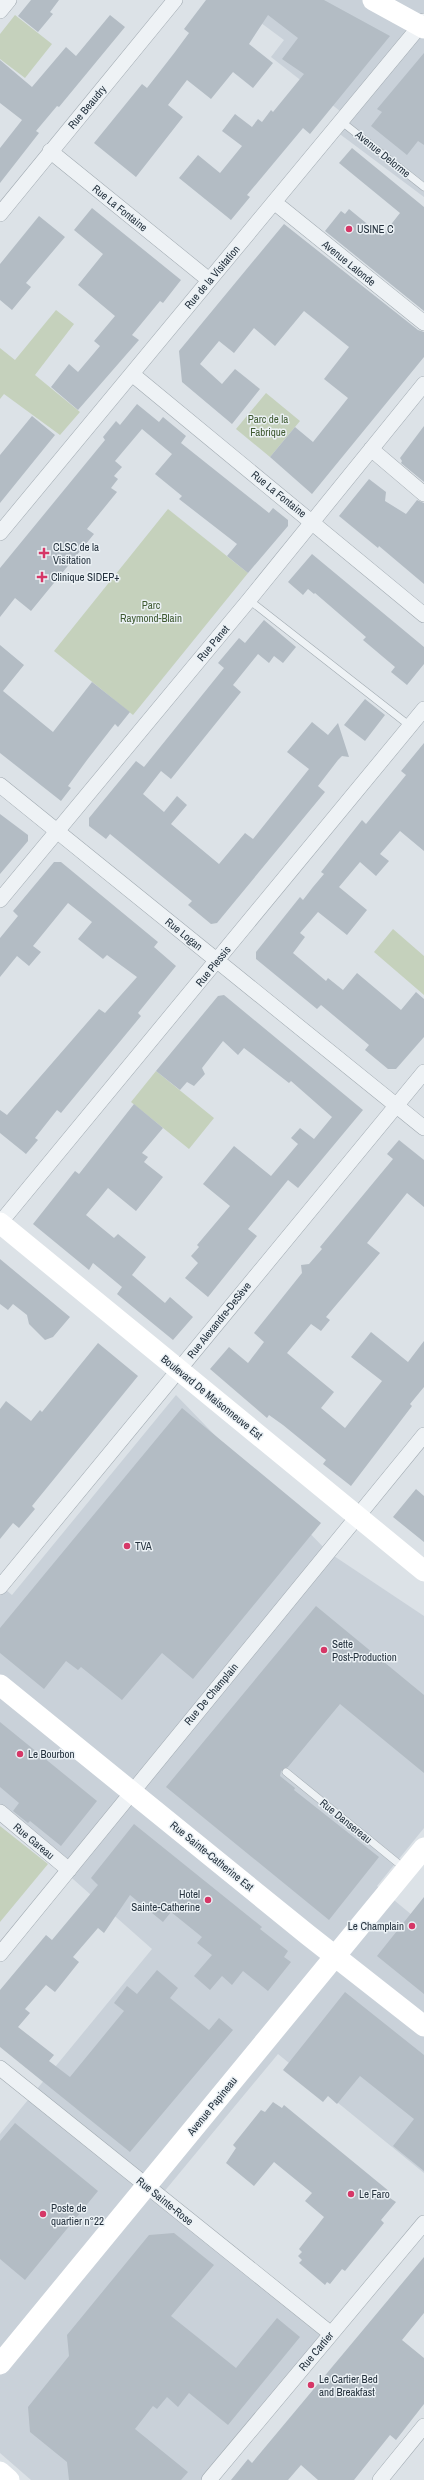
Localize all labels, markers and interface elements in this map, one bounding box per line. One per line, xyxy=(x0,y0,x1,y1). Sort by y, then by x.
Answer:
street label: Rue Beaudry xyxy=(65,82,110,132)
street label: Avenue Delorme xyxy=(352,127,413,181)
street label: Rue La Fontaine xyxy=(90,182,150,234)
place label: USINE C xyxy=(357,222,394,236)
marker: USINE C xyxy=(344,224,354,234)
street label: Avenue Lalonde xyxy=(319,236,379,289)
street label: Rue de la Visitation xyxy=(181,242,243,312)
park label: Parc de la Fabrique xyxy=(248,412,288,439)
street label: Rue La Fontaine xyxy=(249,468,309,520)
place label: CLSC de la Visitation xyxy=(53,540,99,567)
marker: CLSC de la Visitation xyxy=(38,547,50,559)
place label: Clinique SIDEP+ xyxy=(51,570,119,584)
marker: Clinique SIDEP+ xyxy=(36,571,48,583)
park label: Parc Raymond-Blain xyxy=(120,598,182,625)
street label: Rue Panet xyxy=(194,622,232,664)
street label: Rue Logan xyxy=(162,915,206,953)
street label: Rue Plessis xyxy=(192,943,234,989)
street label: Rue Alexandre-DeSève xyxy=(184,1279,254,1361)
street label: Boulevard De Maisonneuve Est xyxy=(158,1352,266,1443)
place label: TVA xyxy=(135,1539,153,1553)
marker: TVA xyxy=(122,1541,132,1551)
place label: Sette Post-Production xyxy=(332,1637,397,1664)
marker: Sette Post-Production xyxy=(319,1645,329,1655)
street label: Rue De Champlain xyxy=(181,1660,241,1728)
place label: Le Bourbon xyxy=(28,1747,75,1761)
marker: Le Bourbon xyxy=(15,1749,25,1759)
street label: Rue Dansereau xyxy=(317,1796,375,1846)
street label: Rue Sainte-Catherine Est xyxy=(167,1818,257,1894)
street label: Rue Gareau xyxy=(11,1820,57,1862)
place label: Hotel Sainte-Catherine xyxy=(131,1887,200,1914)
marker: Hotel Sainte-Catherine xyxy=(203,1895,213,1905)
place label: Le Champlain xyxy=(348,1919,404,1933)
marker: Le Champlain xyxy=(407,1921,417,1931)
street label: Avenue Papineau xyxy=(183,2074,240,2139)
street label: Rue Sainte-Rose xyxy=(134,2174,196,2228)
place label: Le Faro xyxy=(359,2187,390,2201)
marker: Le Faro xyxy=(346,2189,356,2199)
place label: Poste de quartier n°22 xyxy=(51,2201,104,2228)
marker: Poste de quartier n°22 xyxy=(38,2209,48,2219)
street label: Rue Cartier xyxy=(296,2329,336,2373)
place label: Le Cartier Bed and Breakfast xyxy=(319,2372,378,2399)
marker: Le Cartier Bed and Breakfast xyxy=(306,2380,316,2390)

